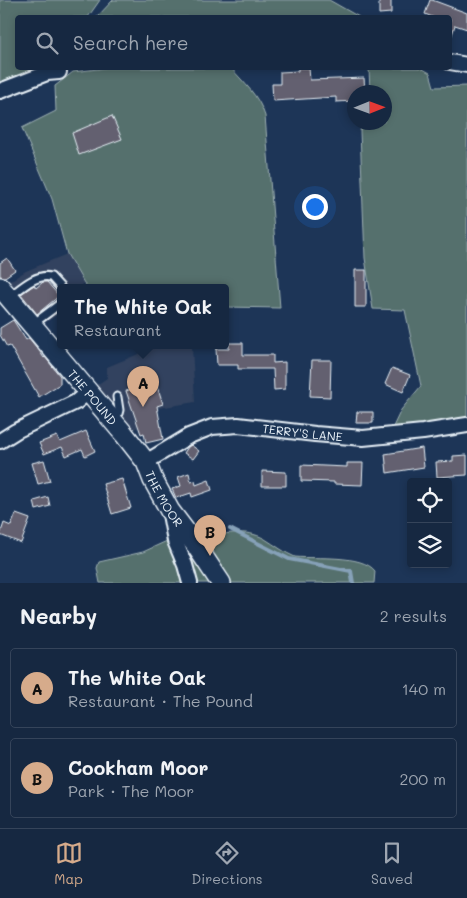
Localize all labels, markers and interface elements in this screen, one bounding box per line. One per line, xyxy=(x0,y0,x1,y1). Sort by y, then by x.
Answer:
search box xyxy=(15,15,452,70)
icon: search xyxy=(33,29,61,57)
text: Search here xyxy=(73,30,189,55)
north arrow xyxy=(347,85,392,130)
your location xyxy=(302,194,328,220)
popup xyxy=(57,284,229,349)
text: The White Oak xyxy=(74,294,212,319)
text: Restaurant xyxy=(74,319,162,340)
street label: THE POUND xyxy=(65,366,121,428)
pin: A xyxy=(127,366,159,407)
street label: TERRY'S LANE xyxy=(262,420,343,444)
street label: THE MOOR xyxy=(142,468,187,530)
map controls xyxy=(407,478,452,568)
button: locate xyxy=(407,478,452,523)
pin: B xyxy=(194,515,226,556)
button: layers xyxy=(407,523,452,568)
text: Nearby xyxy=(20,602,97,629)
text: 2 results xyxy=(380,605,447,626)
text: The White Oak xyxy=(68,665,206,690)
text: A xyxy=(31,678,43,699)
text: 140 m xyxy=(402,678,446,699)
text: Restaurant · The Pound xyxy=(68,690,253,711)
text: Cookham Moor xyxy=(68,755,208,780)
text: B xyxy=(32,768,42,789)
text: 200 m xyxy=(399,768,446,789)
text: Park · The Moor xyxy=(68,780,194,801)
tab: Map xyxy=(54,839,83,888)
tab: Directions xyxy=(191,839,263,888)
tab: Saved xyxy=(371,839,413,888)

